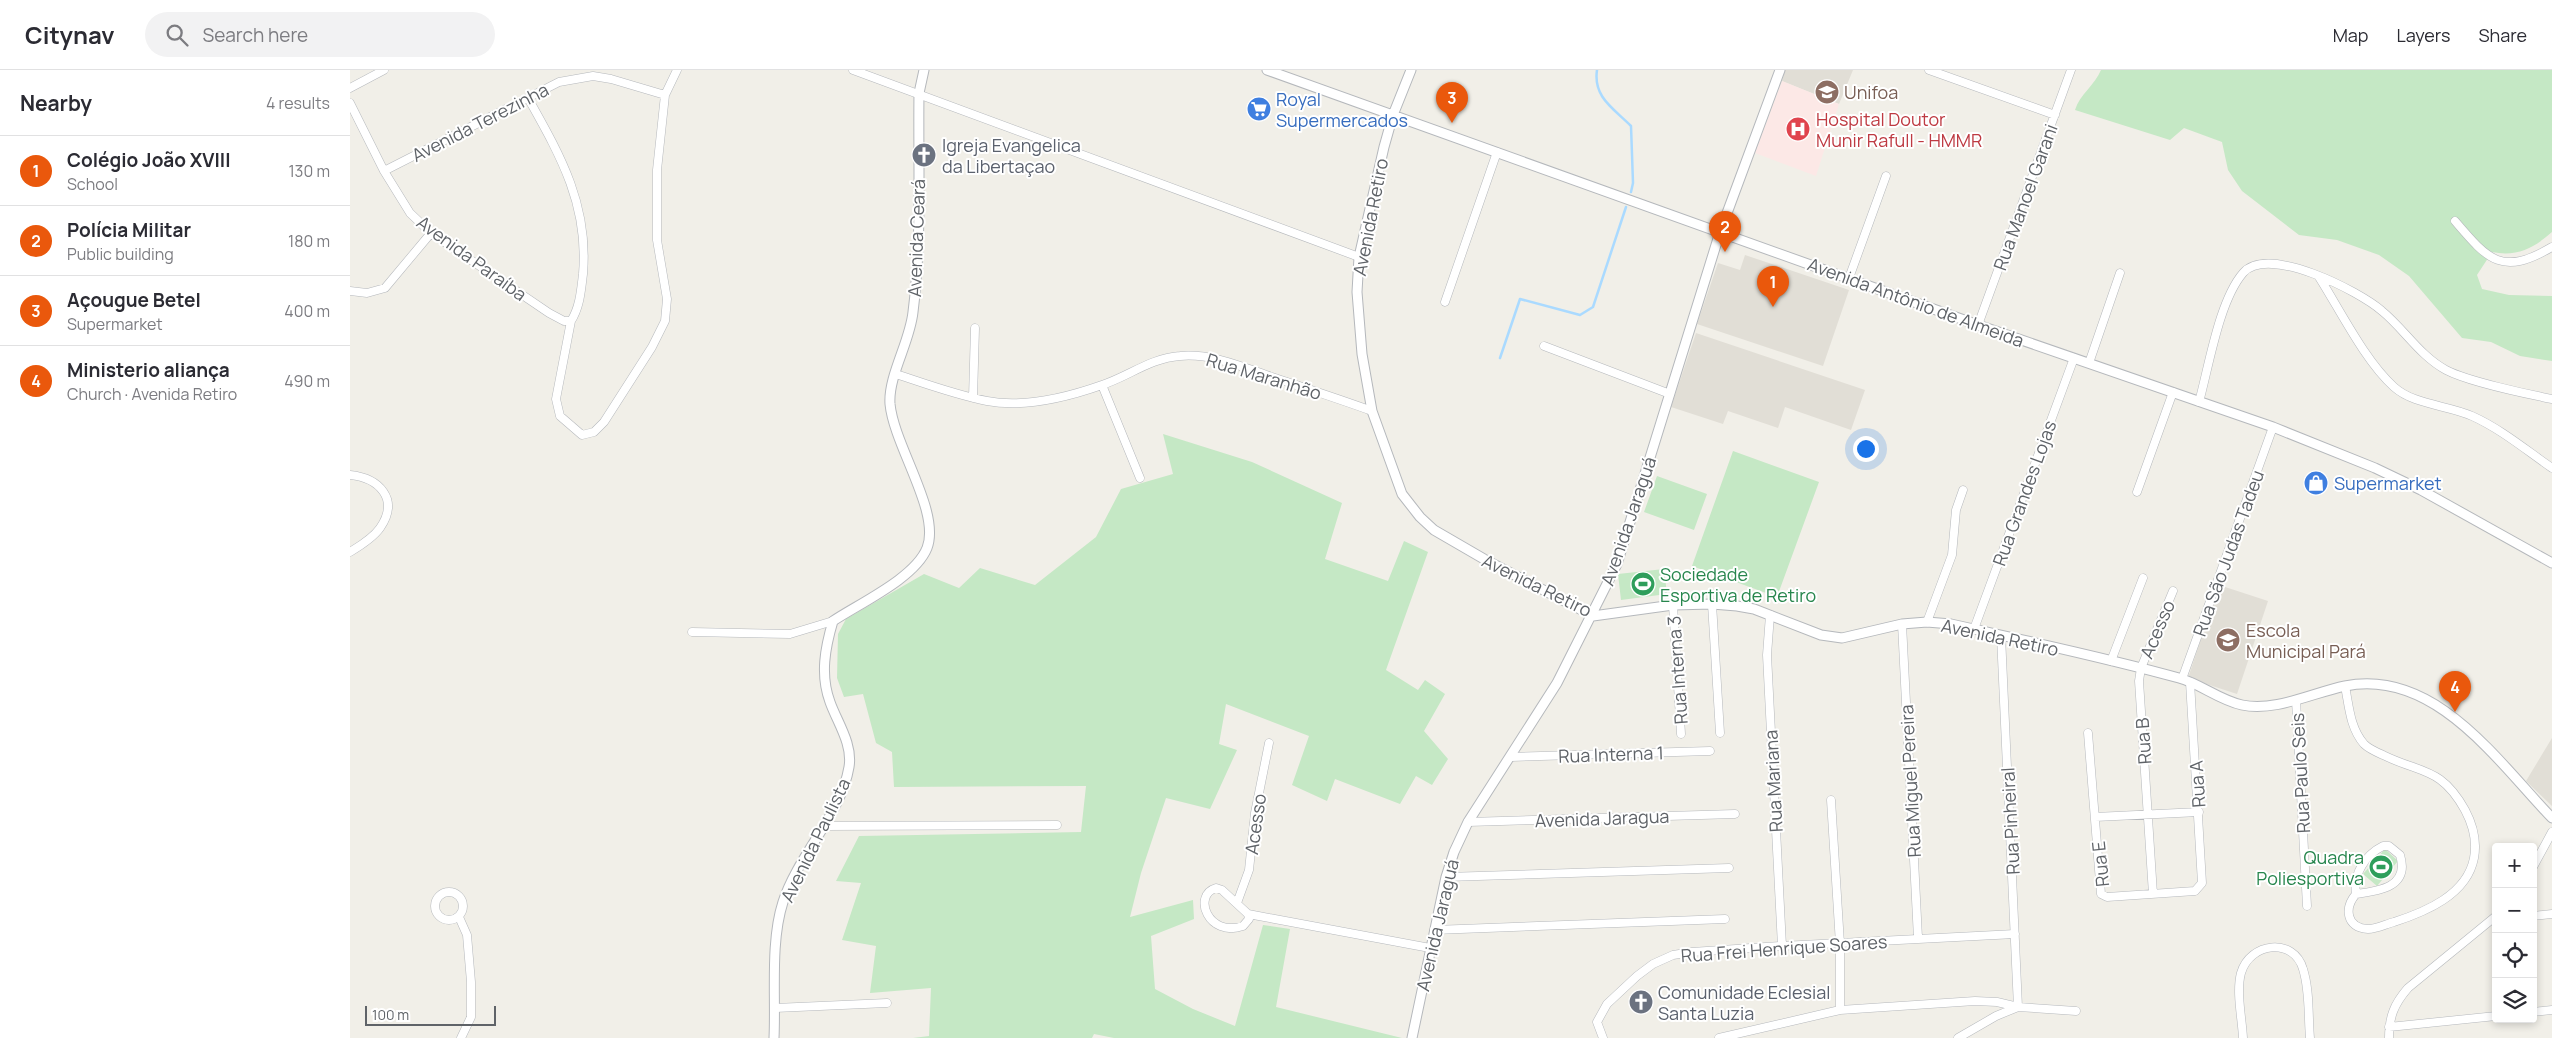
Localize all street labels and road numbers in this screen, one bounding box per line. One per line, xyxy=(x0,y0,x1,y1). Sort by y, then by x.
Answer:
street label: Avenida Terezinha xyxy=(407,77,553,167)
street label: Rua Manoel Garani xyxy=(1987,120,2063,274)
street label: Avenida Retiro xyxy=(1347,156,1393,278)
street label: Avenida Ceará xyxy=(902,179,930,297)
street label: Avenida Paraíba xyxy=(412,210,532,306)
street label: Avenida Antônio de Almeida xyxy=(1804,252,2028,352)
street label: Rua Maranhão xyxy=(1204,347,1324,405)
street label: Rua Grandes Lojas xyxy=(1987,417,2061,569)
street label: Avenida Jaraguá xyxy=(1595,453,1661,589)
street label: Rua São Judas Tadeu xyxy=(2187,467,2269,639)
street label: Avenida Retiro xyxy=(1478,548,1596,622)
street label: Acesso xyxy=(2134,596,2180,662)
street label: Avenida Retiro xyxy=(1939,613,2061,661)
street label: Rua Interna 3 xyxy=(1661,615,1693,725)
street label: Rua Miguel Pereira xyxy=(1894,704,1926,858)
street label: Rua Paulo Seis xyxy=(2285,712,2315,834)
street label: Rua B xyxy=(2129,717,2157,765)
street label: Rua Mariana xyxy=(1758,729,1788,833)
street label: Rua Interna 1 xyxy=(1558,740,1664,768)
street label: Rua A xyxy=(2183,759,2211,808)
street label: Rua Pinheiral xyxy=(1995,767,2025,875)
street label: Avenida Paulista xyxy=(775,774,855,906)
street label: Acesso xyxy=(1239,792,1271,856)
street label: Avenida Jaragua xyxy=(1534,804,1670,832)
street label: Rua E xyxy=(2086,840,2114,888)
street label: Avenida Jaraguá xyxy=(1410,857,1464,993)
street label: Rua Frei Henrique Soares xyxy=(1680,929,1888,967)

